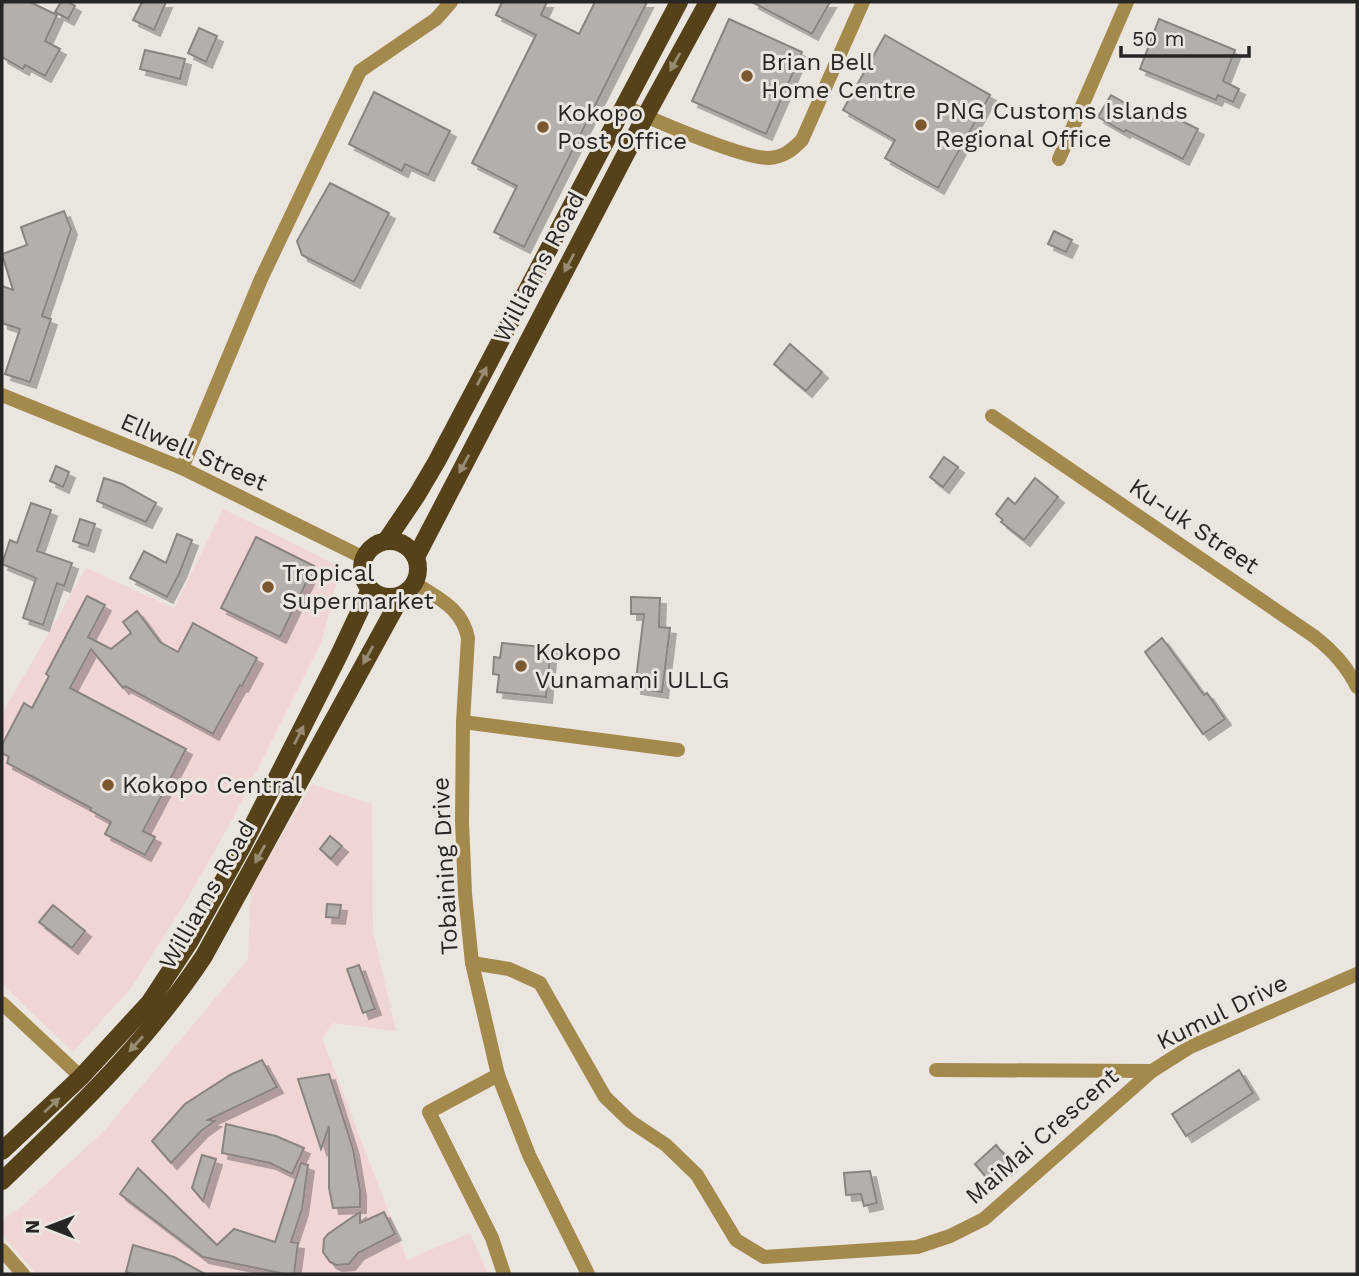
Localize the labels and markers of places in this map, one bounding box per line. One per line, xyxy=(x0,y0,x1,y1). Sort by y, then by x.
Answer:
place label: Brian Bell Home Centre xyxy=(761,48,916,104)
marker: Brian Bell Home Centre xyxy=(739,68,755,84)
place label: PNG Customs Islands Regional Office xyxy=(935,97,1188,153)
place label: Kokopo Post Office xyxy=(557,99,687,155)
marker: PNG Customs Islands Regional Office xyxy=(913,117,929,133)
marker: Kokopo Post Office xyxy=(535,119,551,135)
place label: Tropical Supermarket xyxy=(282,559,434,615)
marker: Tropical Supermarket xyxy=(260,579,276,595)
place label: Kokopo Vunamami ULLG xyxy=(535,638,729,694)
marker: Kokopo Vunamami ULLG xyxy=(513,658,529,674)
place label: Kokopo Central xyxy=(122,771,302,799)
marker: Kokopo Central xyxy=(100,777,116,793)

